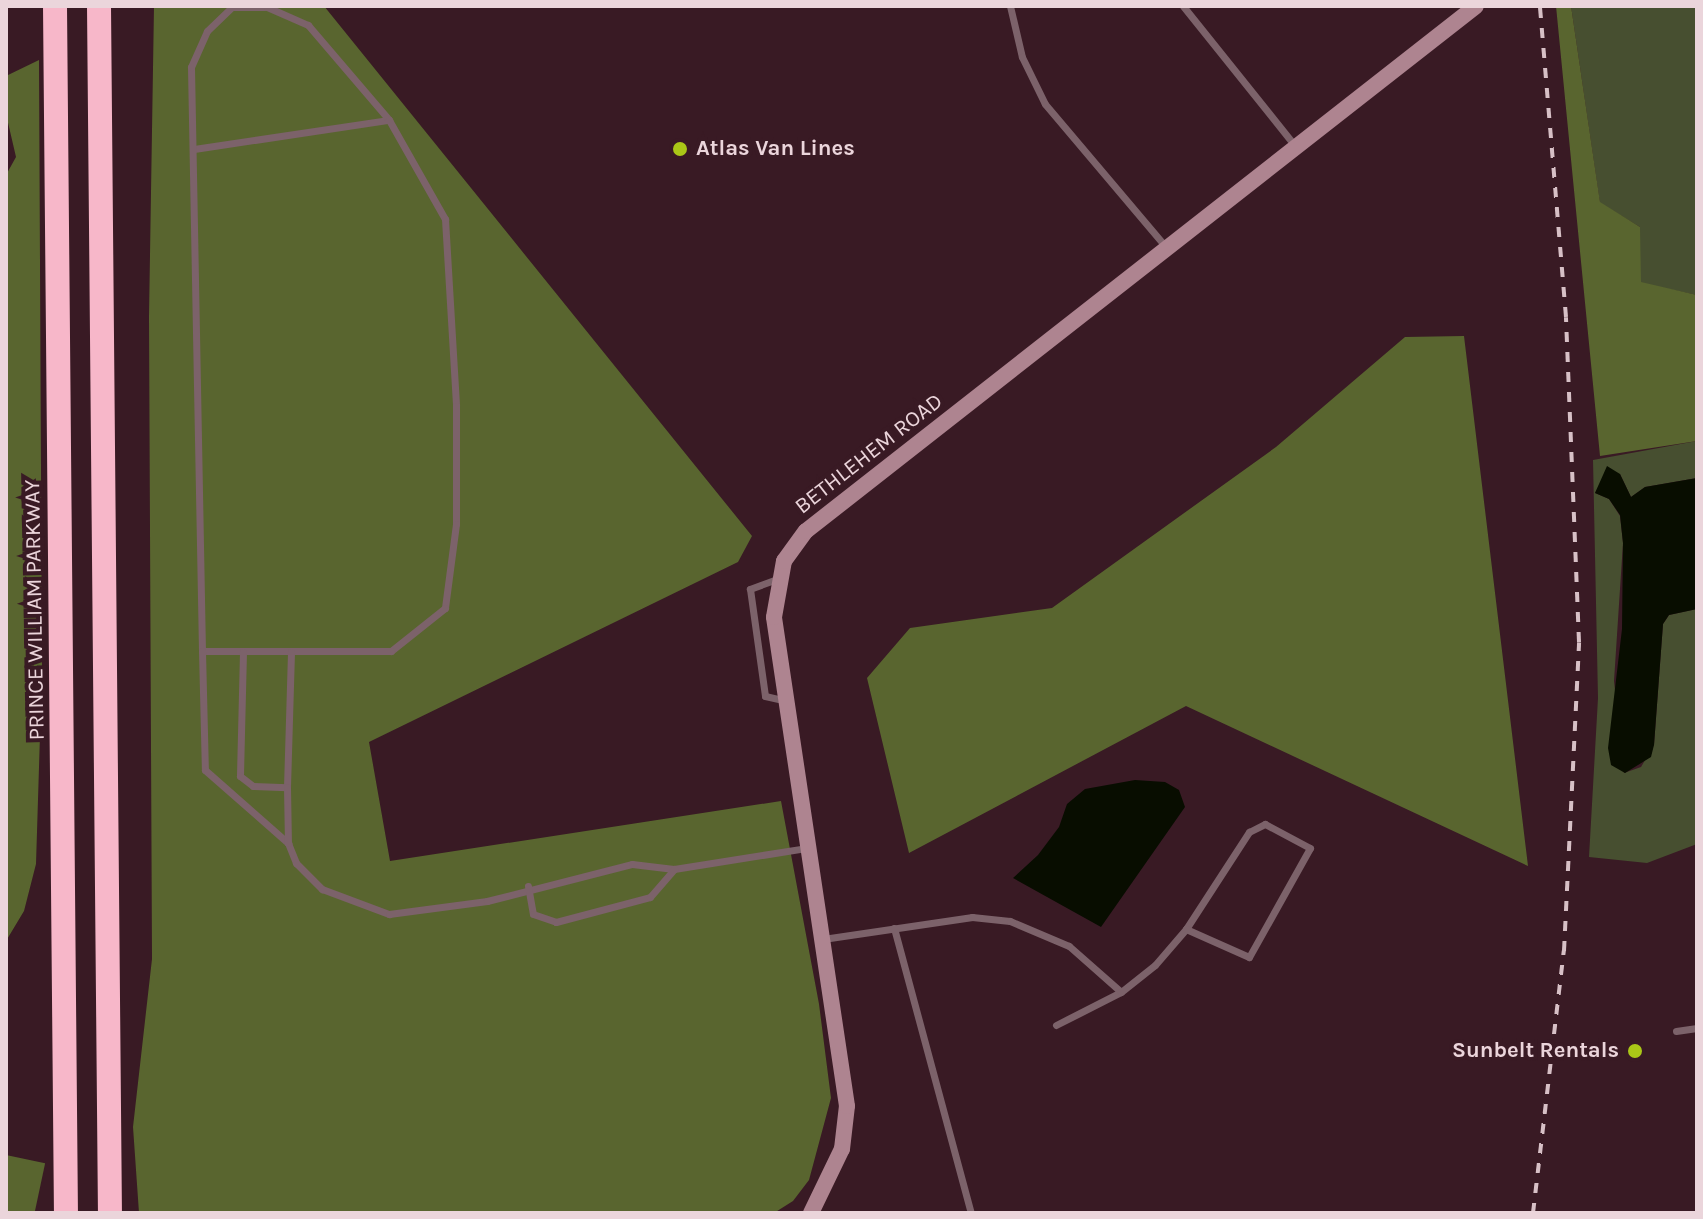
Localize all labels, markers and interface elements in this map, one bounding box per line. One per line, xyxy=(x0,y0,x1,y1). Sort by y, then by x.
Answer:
place label: Atlas Van Lines xyxy=(696,136,855,162)
marker: Atlas Van Lines xyxy=(671,140,689,158)
street label: BETHLEHEM ROAD xyxy=(790,388,948,520)
street label: PRINCE WILLIAM PARKWAY xyxy=(20,479,50,741)
place label: Sunbelt Rentals xyxy=(1452,1038,1619,1064)
marker: Sunbelt Rentals xyxy=(1626,1042,1644,1060)

